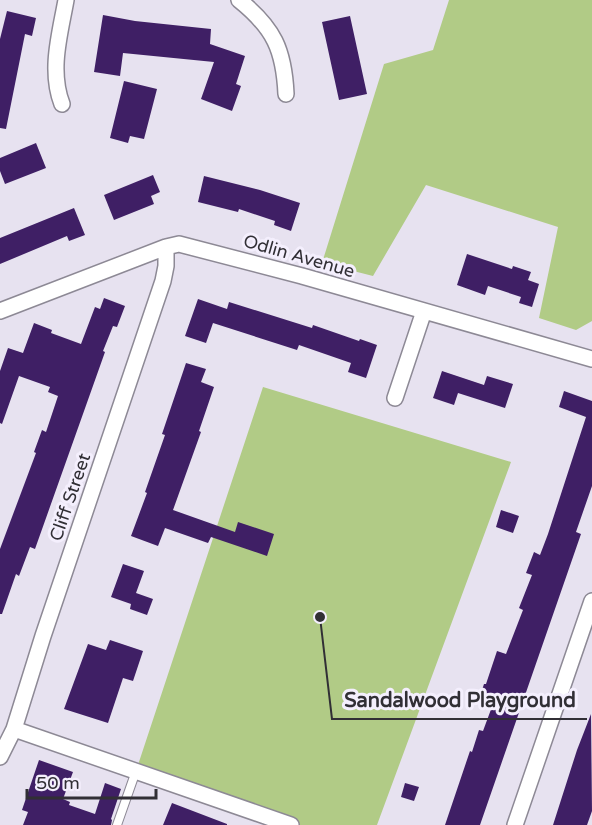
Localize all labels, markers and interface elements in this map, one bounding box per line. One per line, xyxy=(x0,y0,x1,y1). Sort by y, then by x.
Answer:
street label: Odlin Avenue xyxy=(241,230,357,282)
street label: Cliff Street xyxy=(45,450,95,544)
callout: Sandalwood Playground xyxy=(332,681,587,719)
text: Sandalwood Playground xyxy=(344,689,576,713)
scale bar xyxy=(27,762,156,800)
text: 50 m xyxy=(36,772,80,794)

